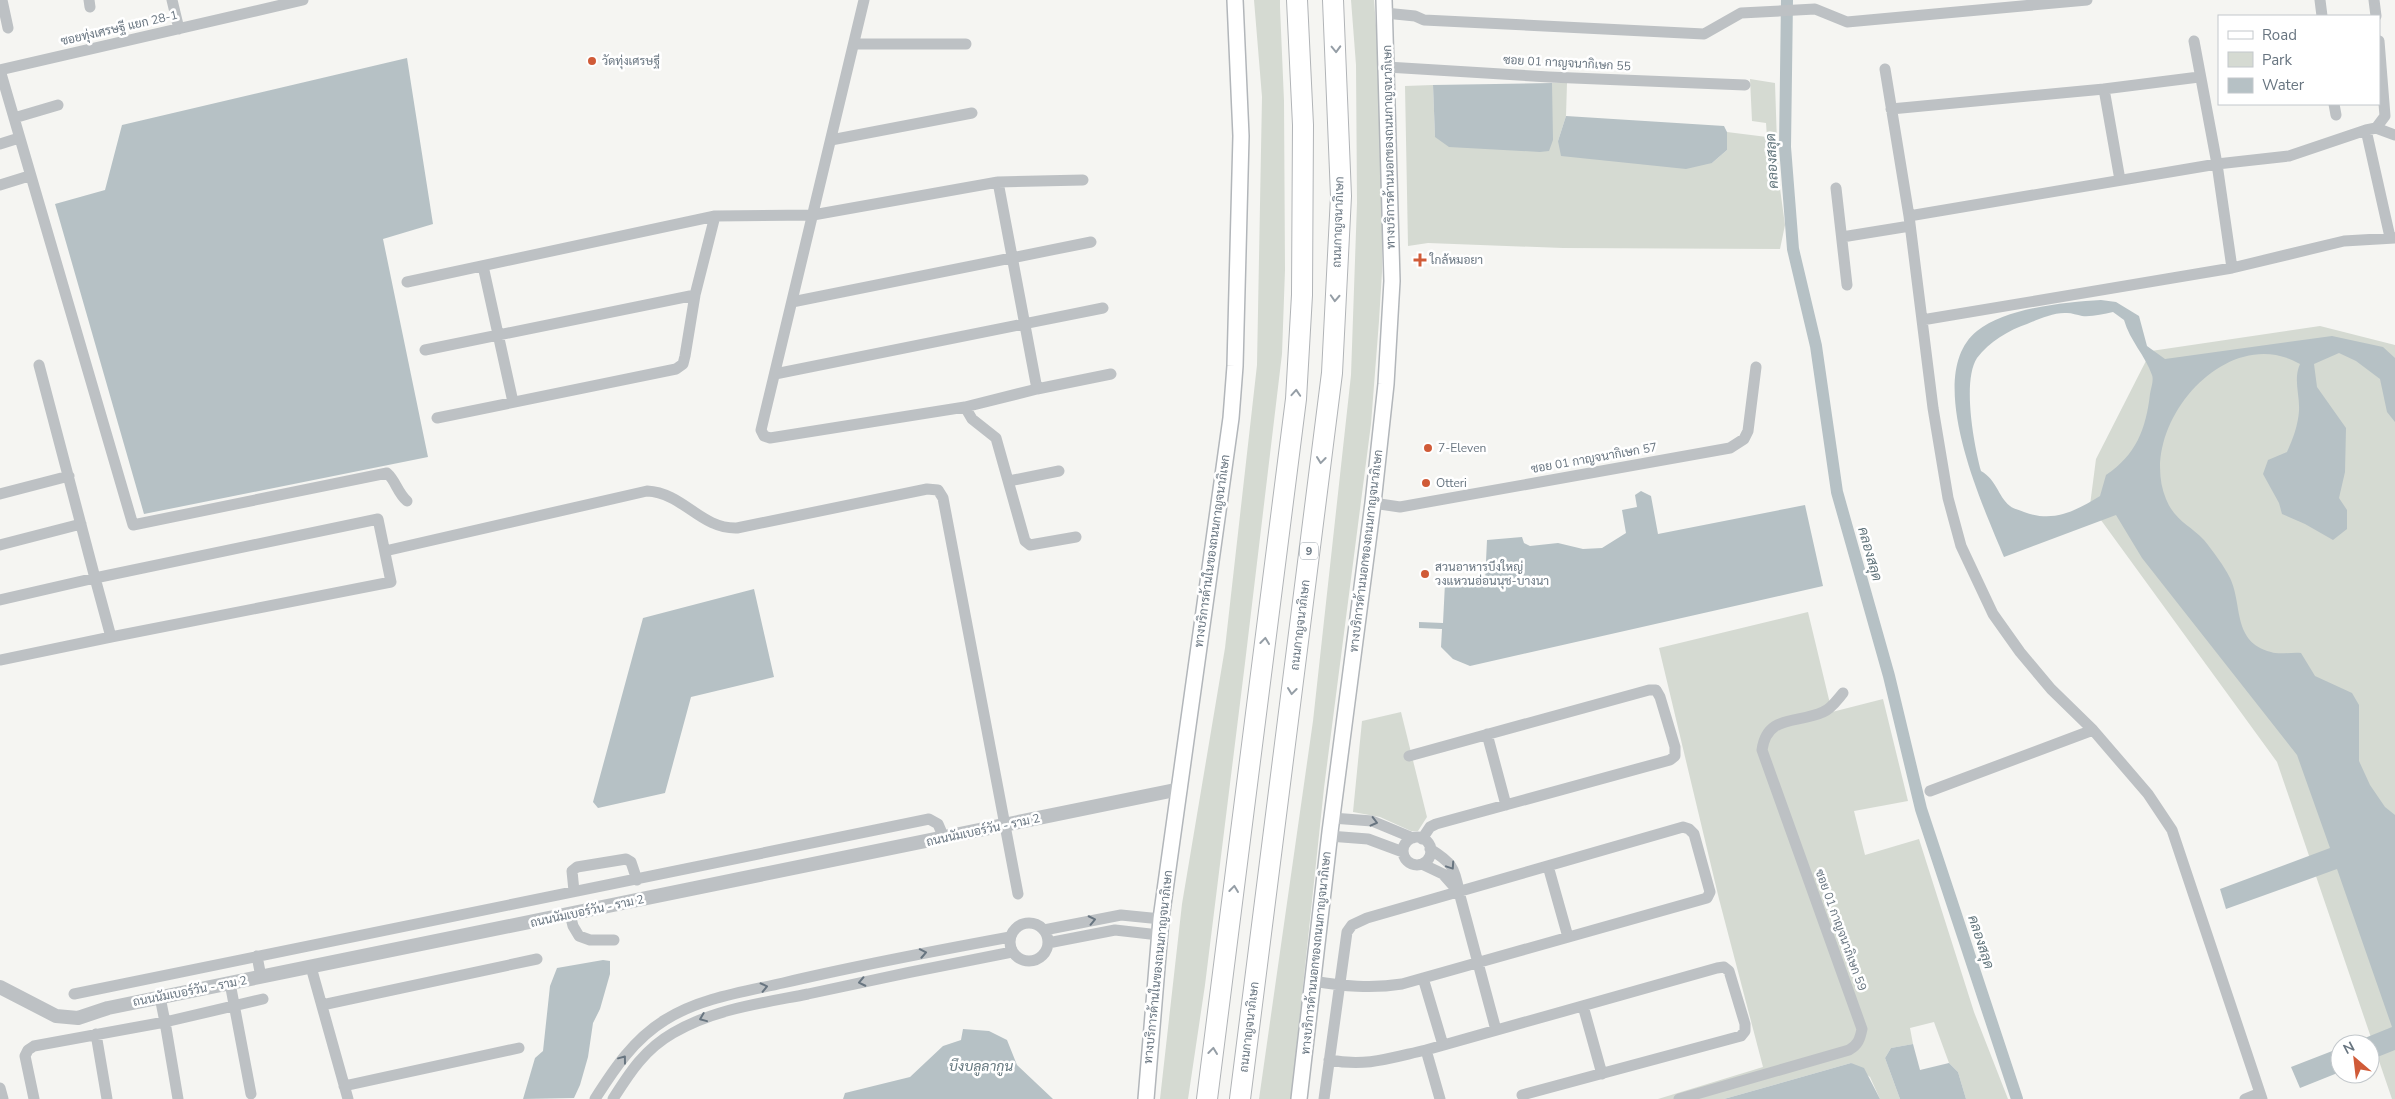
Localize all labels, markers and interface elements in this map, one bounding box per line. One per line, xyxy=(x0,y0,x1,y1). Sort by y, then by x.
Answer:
street label: ซอยทุ่งเศรษฐี แยก 28-1 xyxy=(59,7,179,50)
legend xyxy=(2218,15,2380,105)
text: Road xyxy=(2262,25,2297,45)
one-way arrow xyxy=(1331,45,1342,53)
street label: ทางบริการด้านนอกของถนนกาญจนาภิเษก xyxy=(1379,45,1399,249)
text: Park xyxy=(2262,50,2292,70)
street label: ซอย 01 กาญจนากิเษก 55 xyxy=(1503,52,1631,74)
place label: วัดทุ่งเศรษฐี xyxy=(602,53,660,70)
marker: วัดทุ่งเศรษฐี xyxy=(586,55,598,67)
text: Water xyxy=(2262,75,2305,95)
water label: คลองสลุด xyxy=(1761,133,1783,189)
street label: ถนนกาญจนาภิเษก xyxy=(1328,176,1348,268)
place label: ใกล้หมอยา xyxy=(1429,252,1483,268)
marker: ใกล้หมอยา xyxy=(1414,254,1426,266)
one-way arrow xyxy=(1330,295,1341,303)
one-way arrow xyxy=(1291,389,1302,397)
street label: ซอย 01 กาญจนากิเษก 57 xyxy=(1530,439,1658,477)
place label: 7-Eleven xyxy=(1438,440,1486,456)
marker: 7-Eleven xyxy=(1422,442,1434,454)
street label: ทางบริการด้านนอกของถนนกาญจนาภิเษก xyxy=(1346,449,1386,653)
street label: ทางบริการด้านในของถนนกาญจนาภิเษก xyxy=(1191,453,1233,649)
one-way arrow xyxy=(1316,456,1326,464)
place label: Otteri xyxy=(1436,475,1467,491)
marker: Otteri xyxy=(1420,477,1432,489)
water label: คลองสลุด xyxy=(1853,525,1887,583)
road number: 9 xyxy=(1300,542,1318,560)
place label: สวนอาหารบึงใหญ่ วงแหวนอ่อนนุช-บางนา xyxy=(1435,559,1549,590)
marker: สวนอาหารบึงใหญ่ วงแหวนอ่อนนุช-บางนา xyxy=(1419,568,1431,580)
street label: ถนนกาญจนาภิเษก xyxy=(1286,579,1314,671)
one-way arrow xyxy=(1259,637,1270,645)
one-way arrow xyxy=(1287,687,1297,695)
street label: ถนนนัมเบอร์วัน - ราม 2 xyxy=(925,810,1041,850)
one-way arrow xyxy=(1369,817,1377,827)
street label: ทางบริการด้านนอกของถนนกาญจนาภิเษก xyxy=(1297,851,1335,1055)
one-way arrow xyxy=(1445,860,1454,870)
street label: ซอย 01 กาญจนาภิเษก 59 xyxy=(1812,867,1870,993)
street label: ทางบริการด้านในของถนนกาญจนาภิเษก xyxy=(1140,869,1176,1065)
one-way arrow xyxy=(1228,885,1239,893)
street label: ถนนนัมเบอร์วัน - ราม 2 xyxy=(529,891,645,931)
water label: คลองสลุด xyxy=(1963,913,1999,971)
one-way arrow xyxy=(1088,915,1097,926)
one-way arrow xyxy=(918,949,927,959)
street label: ถนนนัมเบอร์วัน - ราม 2 xyxy=(132,972,248,1010)
one-way arrow xyxy=(857,976,866,987)
street label: ถนนกาญจนาภิเษก xyxy=(1235,981,1263,1073)
one-way arrow xyxy=(759,982,768,993)
one-way arrow xyxy=(700,1013,708,1023)
north arrow xyxy=(2330,1034,2380,1084)
text: N xyxy=(2340,1037,2358,1059)
one-way arrow xyxy=(1207,1046,1218,1054)
one-way arrow xyxy=(617,1056,625,1065)
water label: บึงบลูลากูน xyxy=(949,1057,1013,1076)

